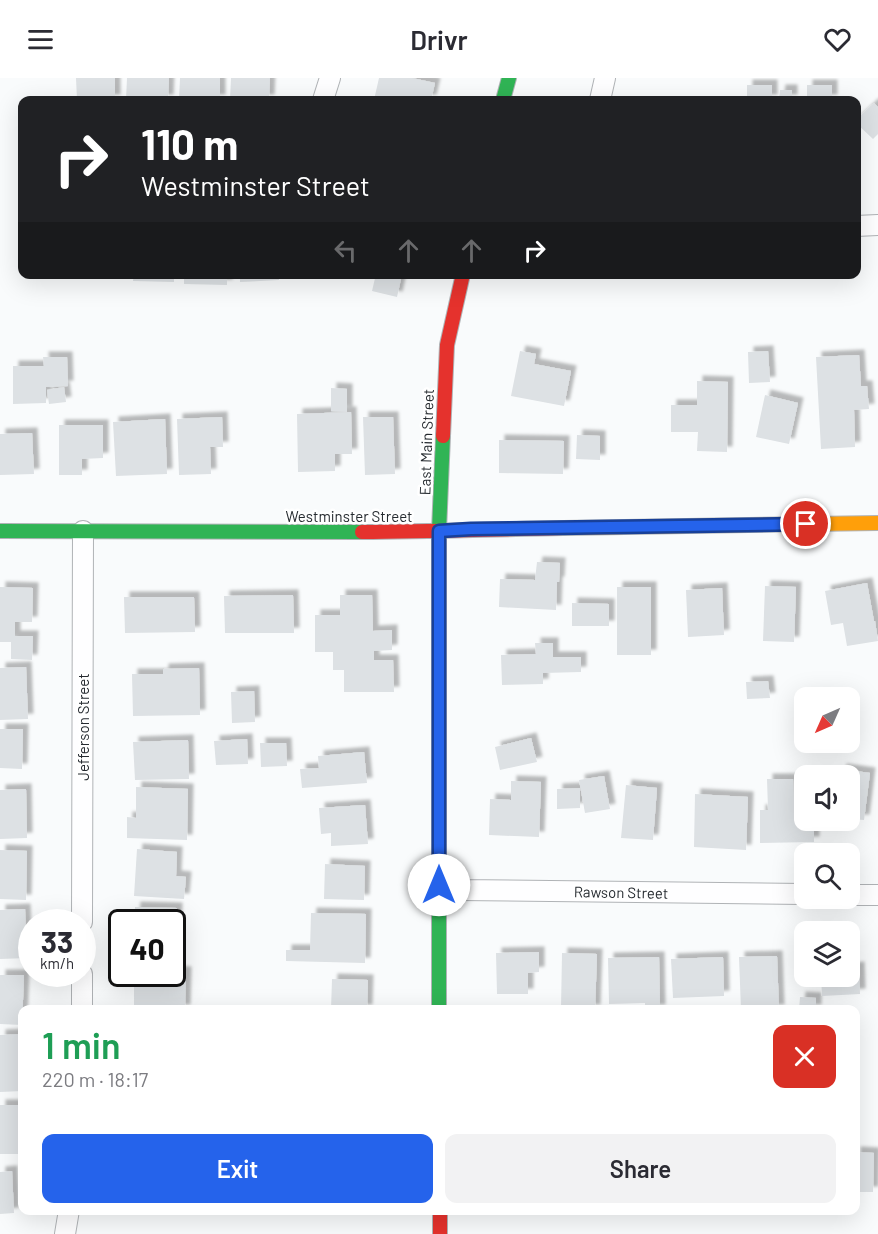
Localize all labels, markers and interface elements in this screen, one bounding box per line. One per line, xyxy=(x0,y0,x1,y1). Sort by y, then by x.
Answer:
icon: menu xyxy=(24,23,57,56)
text: Drivr xyxy=(410,23,468,55)
icon: heart xyxy=(821,23,854,56)
text: 110 m xyxy=(141,118,238,168)
icon: right xyxy=(42,120,120,198)
text: Westminster Street xyxy=(141,169,370,201)
icon: left xyxy=(329,234,362,267)
icon: ahead xyxy=(392,234,425,267)
icon: ahead xyxy=(455,234,488,267)
icon: right xyxy=(518,234,551,267)
street label: East Main Street xyxy=(415,388,437,496)
pin xyxy=(780,498,831,549)
street label: Westminster Street xyxy=(285,507,413,525)
icon: arrive xyxy=(789,507,822,540)
street label: Jefferson Street xyxy=(74,673,92,781)
north arrow xyxy=(794,687,860,753)
map controls xyxy=(794,687,860,987)
button: sound xyxy=(794,765,860,831)
button: search xyxy=(794,843,860,909)
position arrow xyxy=(407,853,471,917)
street label: Rawson Street xyxy=(574,882,668,902)
speed limit sign: 40 xyxy=(108,909,186,987)
button: layers xyxy=(794,921,860,987)
text: 33 xyxy=(41,923,73,959)
text: km/h xyxy=(40,954,74,972)
text: 1 min xyxy=(42,1023,121,1066)
button: close xyxy=(773,1025,836,1088)
text: 220 m · 18:17 xyxy=(42,1067,148,1091)
button: Exit xyxy=(42,1134,433,1203)
button: Share xyxy=(445,1134,836,1203)

